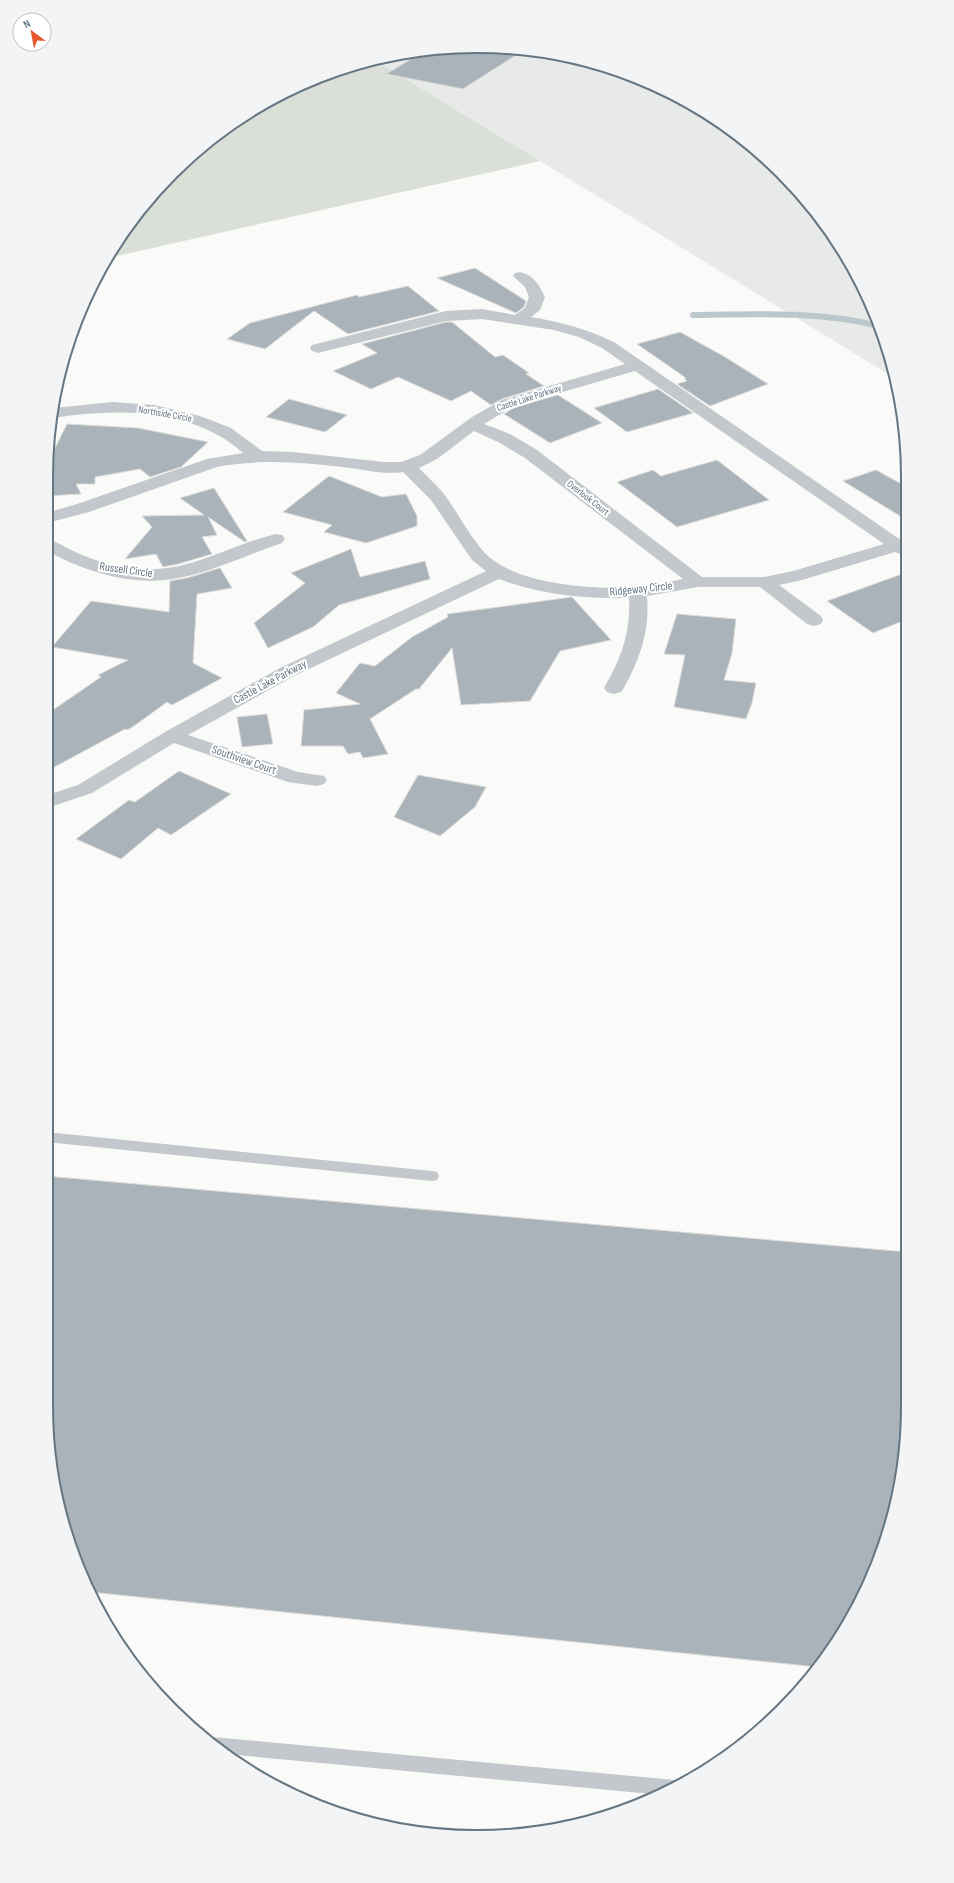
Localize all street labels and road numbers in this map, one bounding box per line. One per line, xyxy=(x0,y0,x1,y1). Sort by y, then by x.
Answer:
street label: Castle Lake Parkway xyxy=(495,382,563,414)
street label: Northside Circle xyxy=(137,403,193,425)
street label: Overlook Court xyxy=(564,478,612,518)
street label: Russell Circle xyxy=(99,559,154,581)
street label: Ridgeway Circle xyxy=(609,578,673,600)
street label: Castle Lake Parkway xyxy=(231,656,309,708)
street label: Southview Court xyxy=(210,742,279,778)

